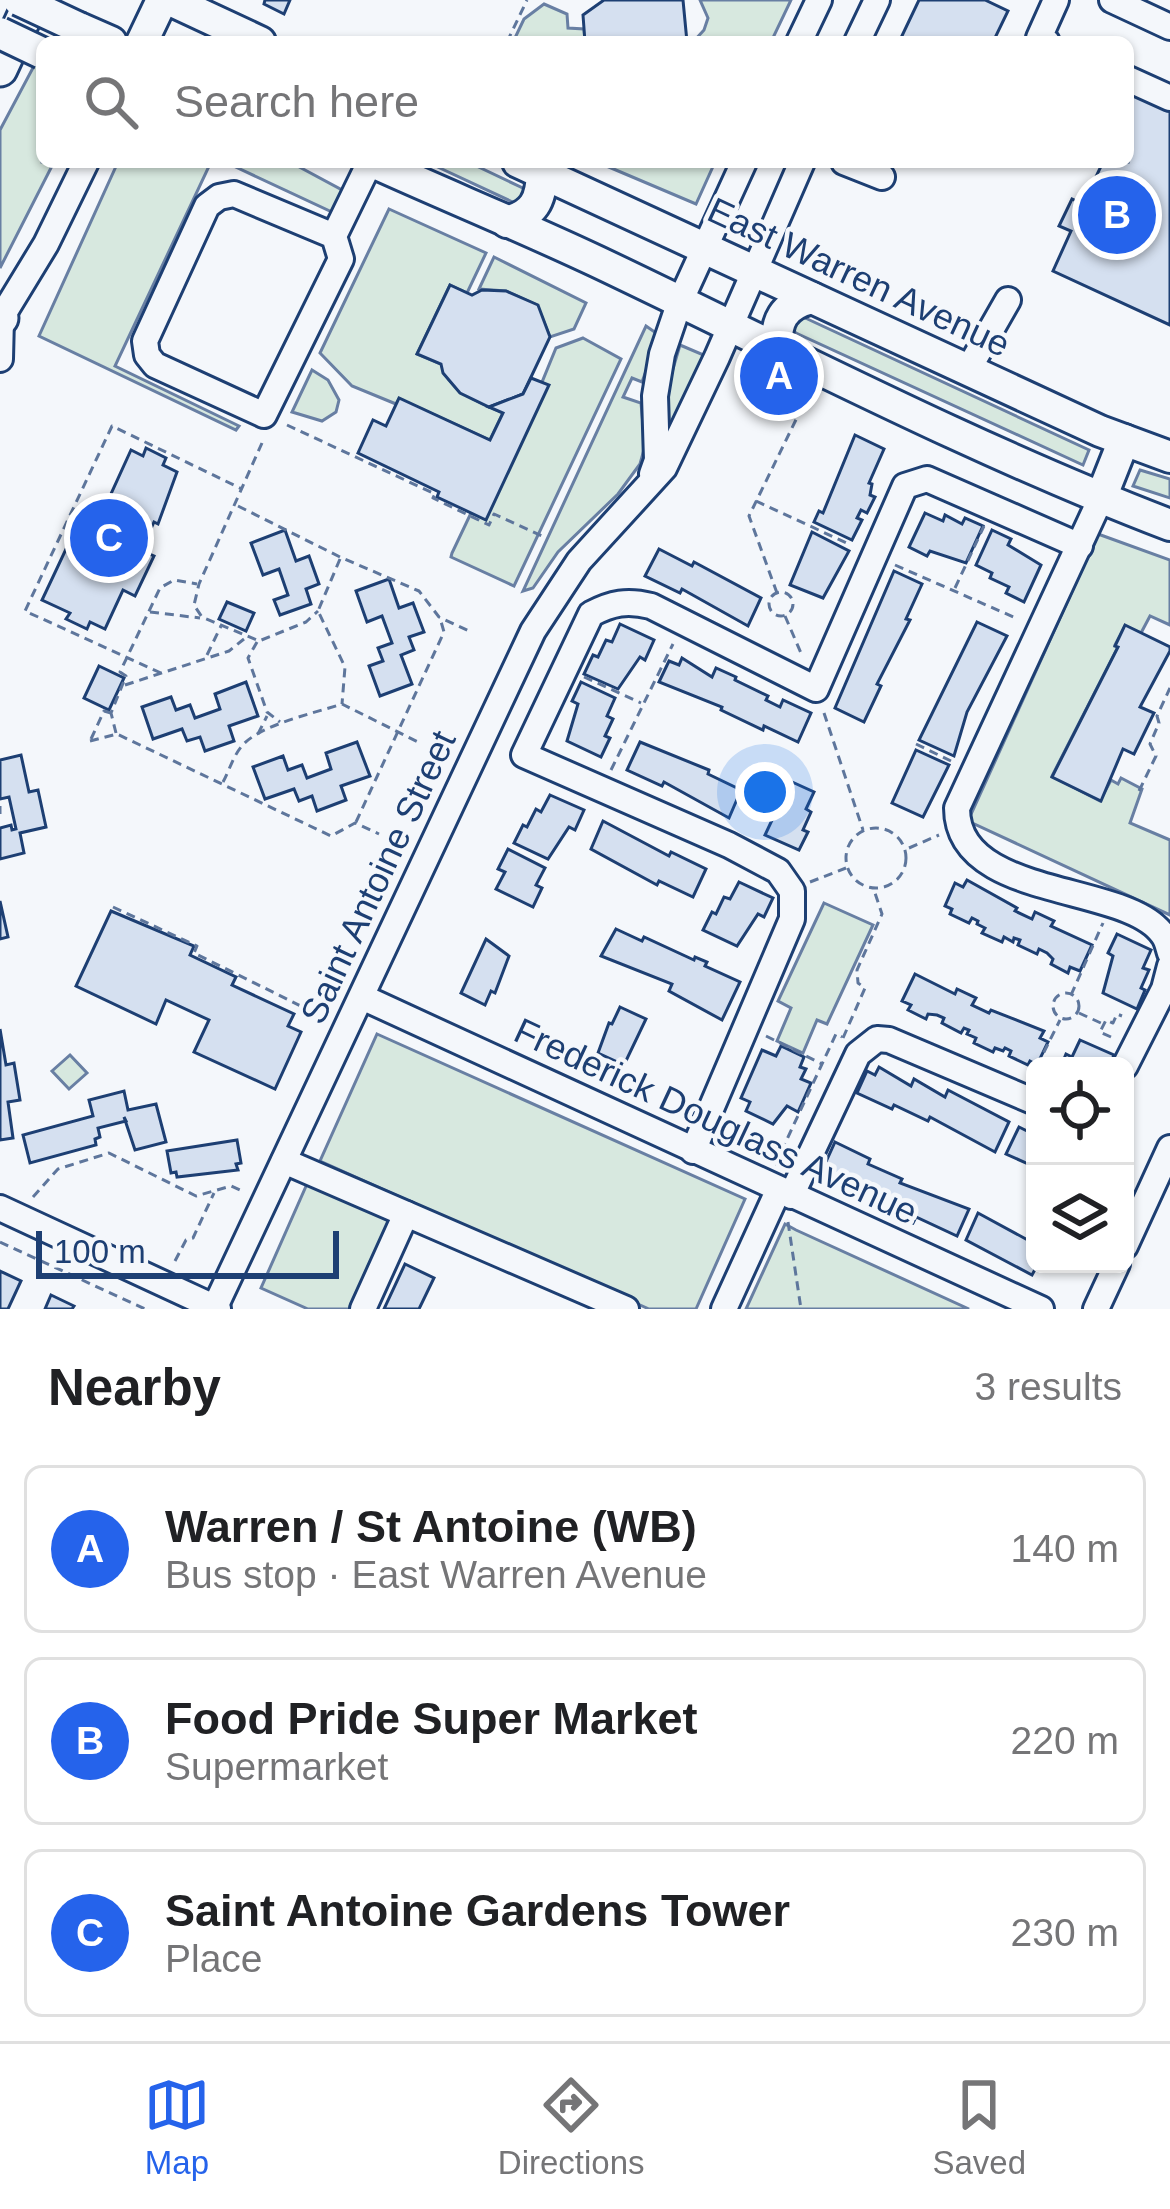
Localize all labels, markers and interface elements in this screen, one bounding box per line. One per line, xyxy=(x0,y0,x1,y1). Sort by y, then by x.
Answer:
search box xyxy=(36,36,1134,168)
icon: search xyxy=(78,69,144,135)
text: Search here xyxy=(174,76,419,127)
pin: B xyxy=(1078,170,1156,260)
street label: East Warren Avenue xyxy=(702,189,1016,365)
pin: A xyxy=(740,331,818,421)
pin: C xyxy=(70,493,148,583)
street label: Saint Antoine Street xyxy=(292,724,464,1030)
your location xyxy=(735,762,795,822)
street label: Frederick Douglass Avenue xyxy=(508,1010,924,1232)
map controls xyxy=(1026,1057,1134,1273)
button: locate xyxy=(1026,1057,1134,1165)
button: layers xyxy=(1026,1165,1134,1273)
scale bar xyxy=(36,1225,339,1278)
text: 100 m xyxy=(54,1233,146,1270)
text: Nearby xyxy=(48,1359,221,1416)
text: 3 results xyxy=(975,1365,1122,1408)
text: Warren / St Antoine (WB) xyxy=(165,1501,697,1552)
text: A xyxy=(76,1527,104,1570)
text: 140 m xyxy=(1011,1527,1119,1570)
text: Bus stop · East Warren Avenue xyxy=(165,1553,707,1596)
text: Food Pride Super Market xyxy=(165,1693,698,1744)
text: B xyxy=(76,1719,104,1762)
text: 220 m xyxy=(1011,1719,1119,1762)
text: Supermarket xyxy=(165,1745,388,1788)
text: Saint Antoine Gardens Tower xyxy=(165,1885,790,1936)
text: C xyxy=(76,1911,104,1954)
text: 230 m xyxy=(1011,1911,1119,1954)
text: Place xyxy=(165,1937,263,1980)
tab: Map xyxy=(144,2072,210,2182)
tab: Directions xyxy=(498,2072,645,2182)
tab: Saved xyxy=(932,2072,1026,2182)

